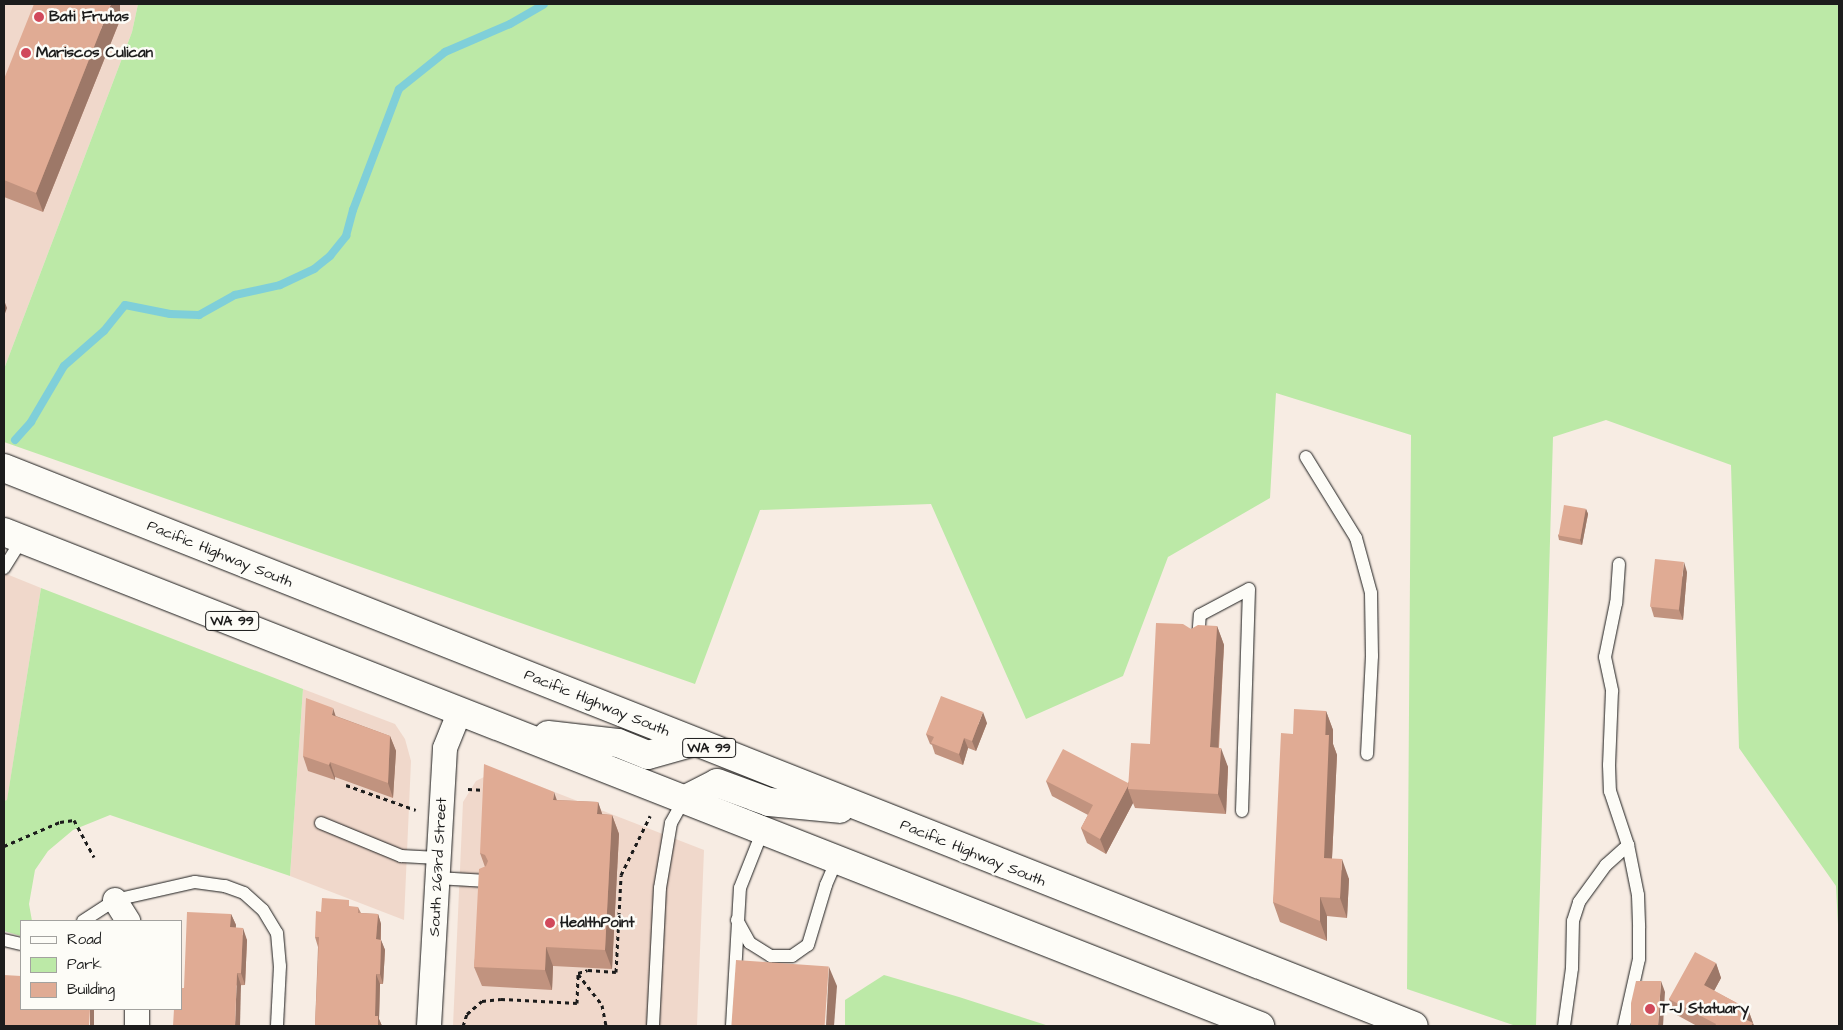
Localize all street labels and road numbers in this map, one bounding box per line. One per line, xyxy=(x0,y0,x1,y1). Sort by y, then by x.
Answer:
street label: Pacific Highway South xyxy=(145,517,295,591)
road number: WA 99 xyxy=(204,610,260,632)
street label: Pacific Highway South xyxy=(522,666,672,740)
road number: WA 99 xyxy=(682,736,736,760)
street label: South 263rd Street xyxy=(425,797,451,937)
street label: Pacific Highway South xyxy=(898,816,1048,890)

